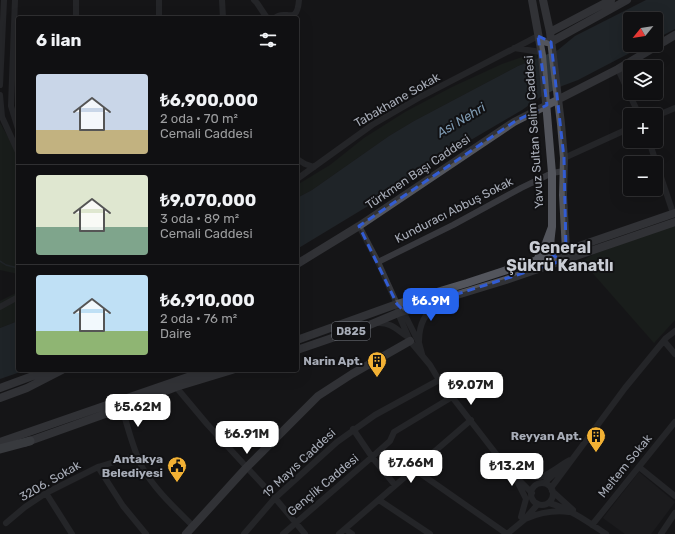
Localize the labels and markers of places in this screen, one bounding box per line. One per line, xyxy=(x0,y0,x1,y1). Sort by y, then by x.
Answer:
pin: ₺6.9M xyxy=(403,288,459,322)
building icon: Narin Apt. xyxy=(366,350,388,378)
place label: Narin Apt. xyxy=(303,354,363,368)
pin: ₺9.07M xyxy=(438,372,504,406)
pin: ₺5.62M xyxy=(105,394,171,428)
pin: ₺6.91M xyxy=(214,421,280,455)
building icon: Reyyan Apt. xyxy=(585,425,607,453)
place label: Reyyan Apt. xyxy=(511,429,582,443)
pin: ₺7.66M xyxy=(378,450,444,484)
place label: Antakya Belediyesi xyxy=(102,452,163,480)
pin: ₺13.2M xyxy=(479,453,545,487)
public building icon: Antakya Belediyesi xyxy=(166,455,188,483)

